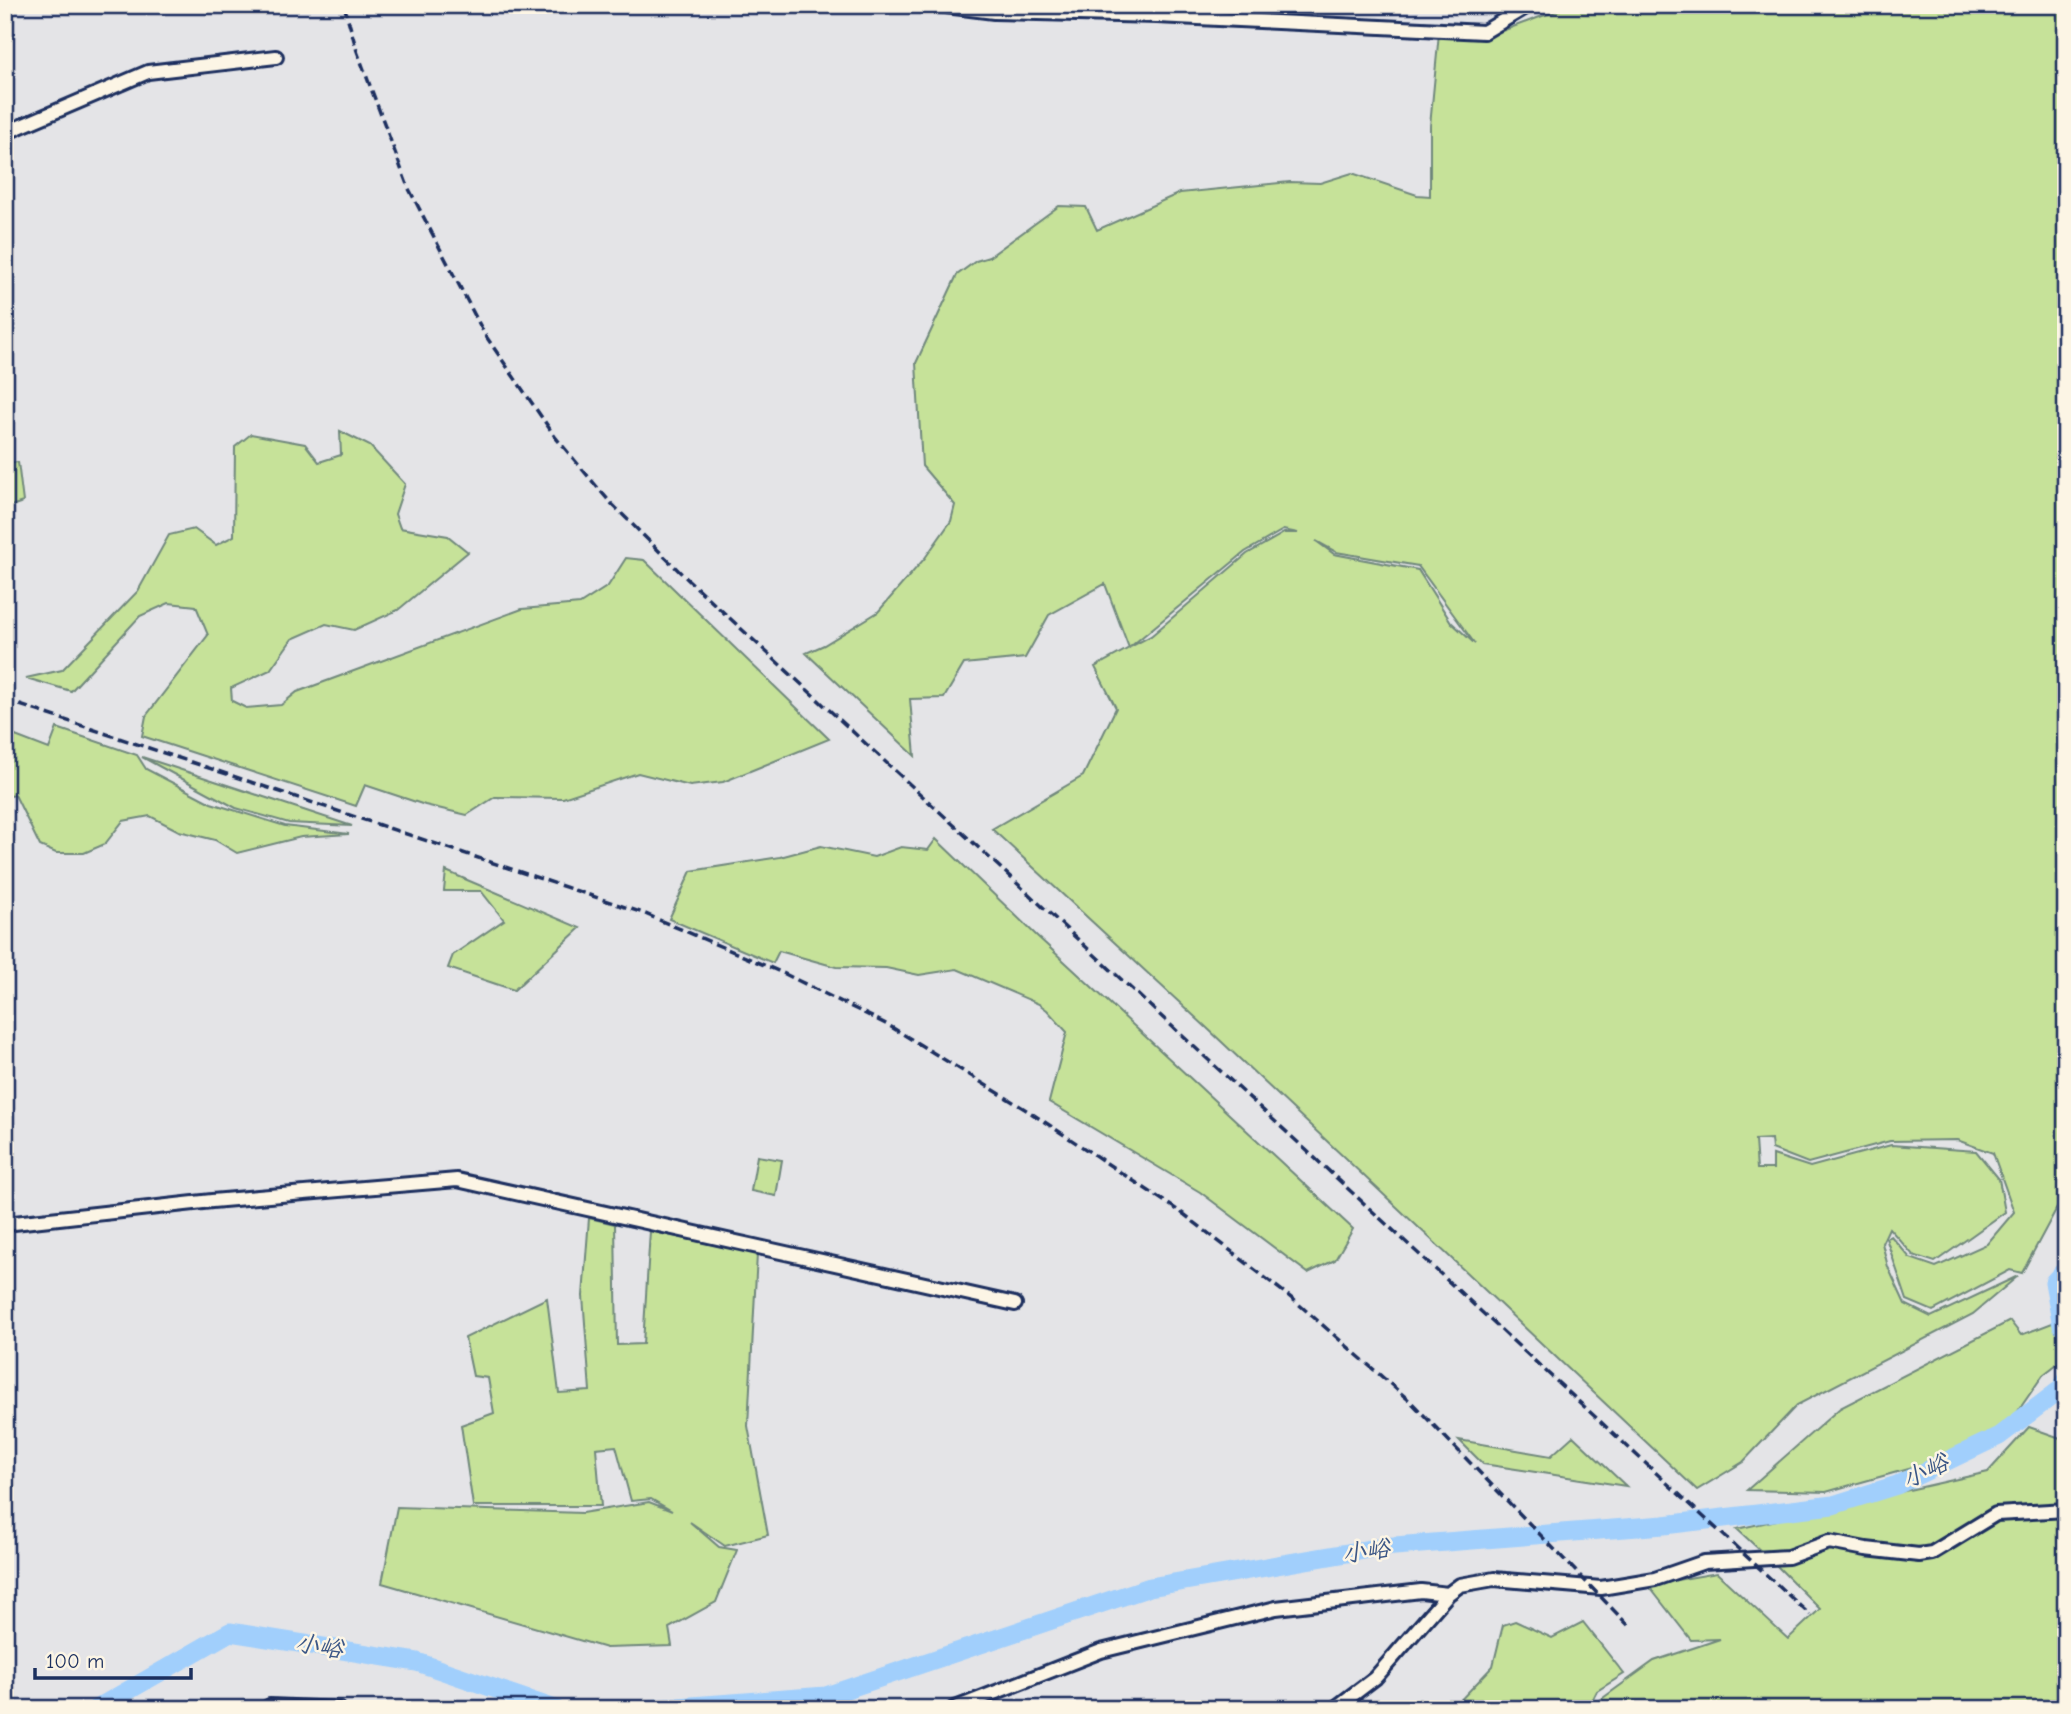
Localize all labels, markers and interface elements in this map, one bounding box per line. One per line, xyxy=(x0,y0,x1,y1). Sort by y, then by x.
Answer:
water label: 小峪 xyxy=(1897,1447,1954,1494)
water label: 小峪 xyxy=(1340,1534,1394,1568)
water label: 小峪 xyxy=(293,1628,347,1664)
scale bar xyxy=(35,1637,191,1681)
text: 100 m xyxy=(46,1649,104,1673)

